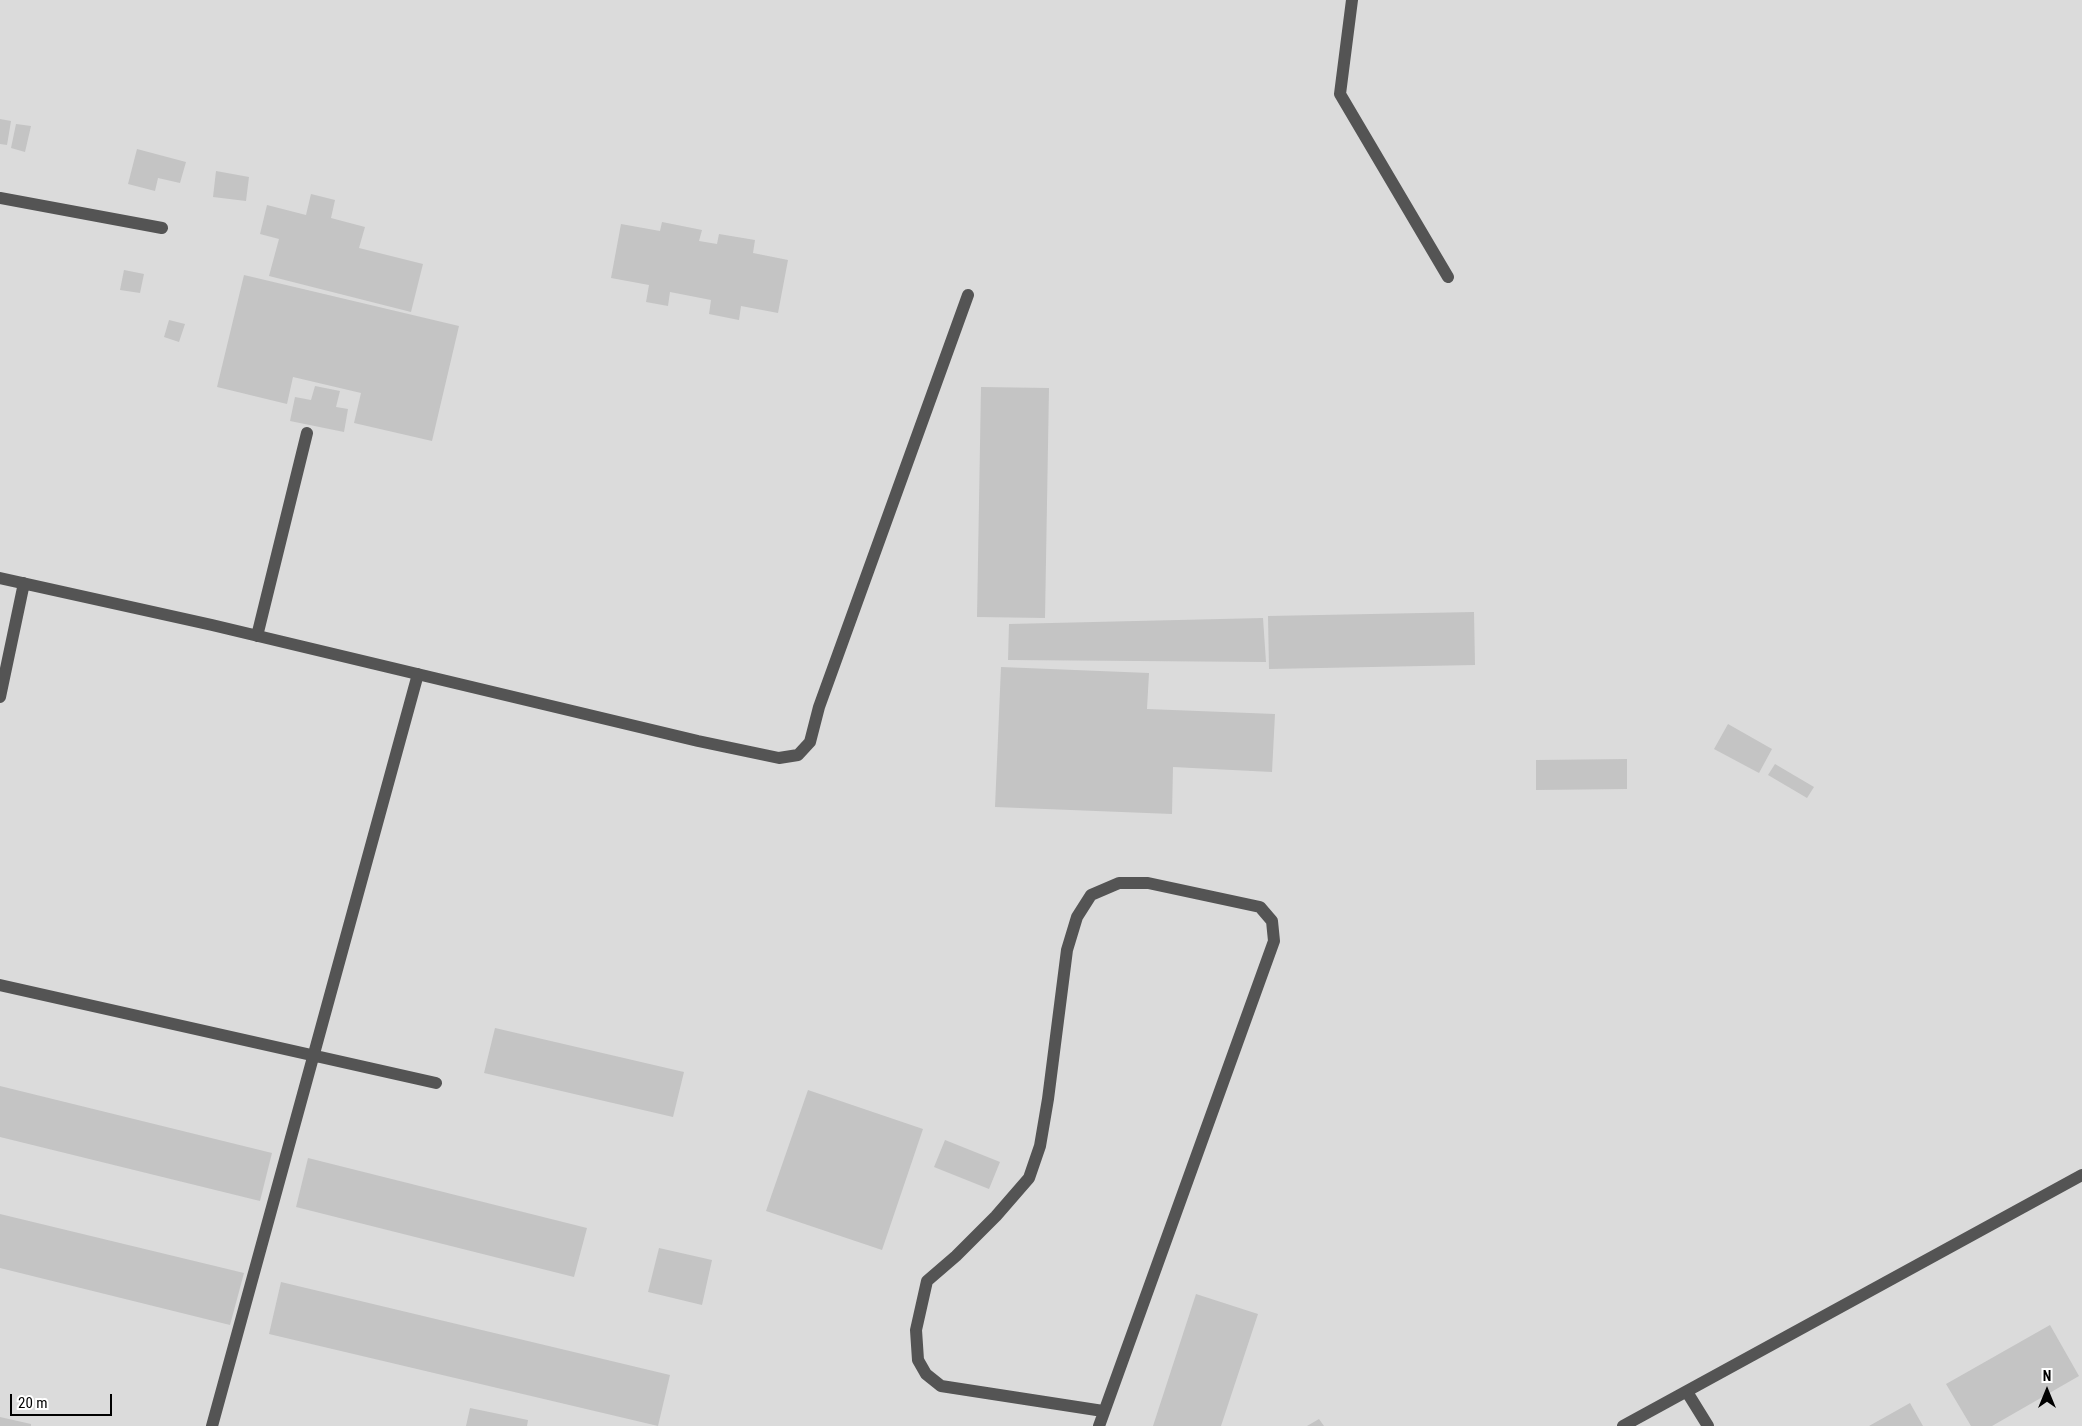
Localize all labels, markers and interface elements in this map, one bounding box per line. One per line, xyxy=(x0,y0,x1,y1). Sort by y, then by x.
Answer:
north arrow xyxy=(2022,1366,2072,1416)
text: N xyxy=(2043,1368,2051,1384)
scale bar xyxy=(12,1384,115,1416)
text: 20 m xyxy=(18,1394,48,1412)

